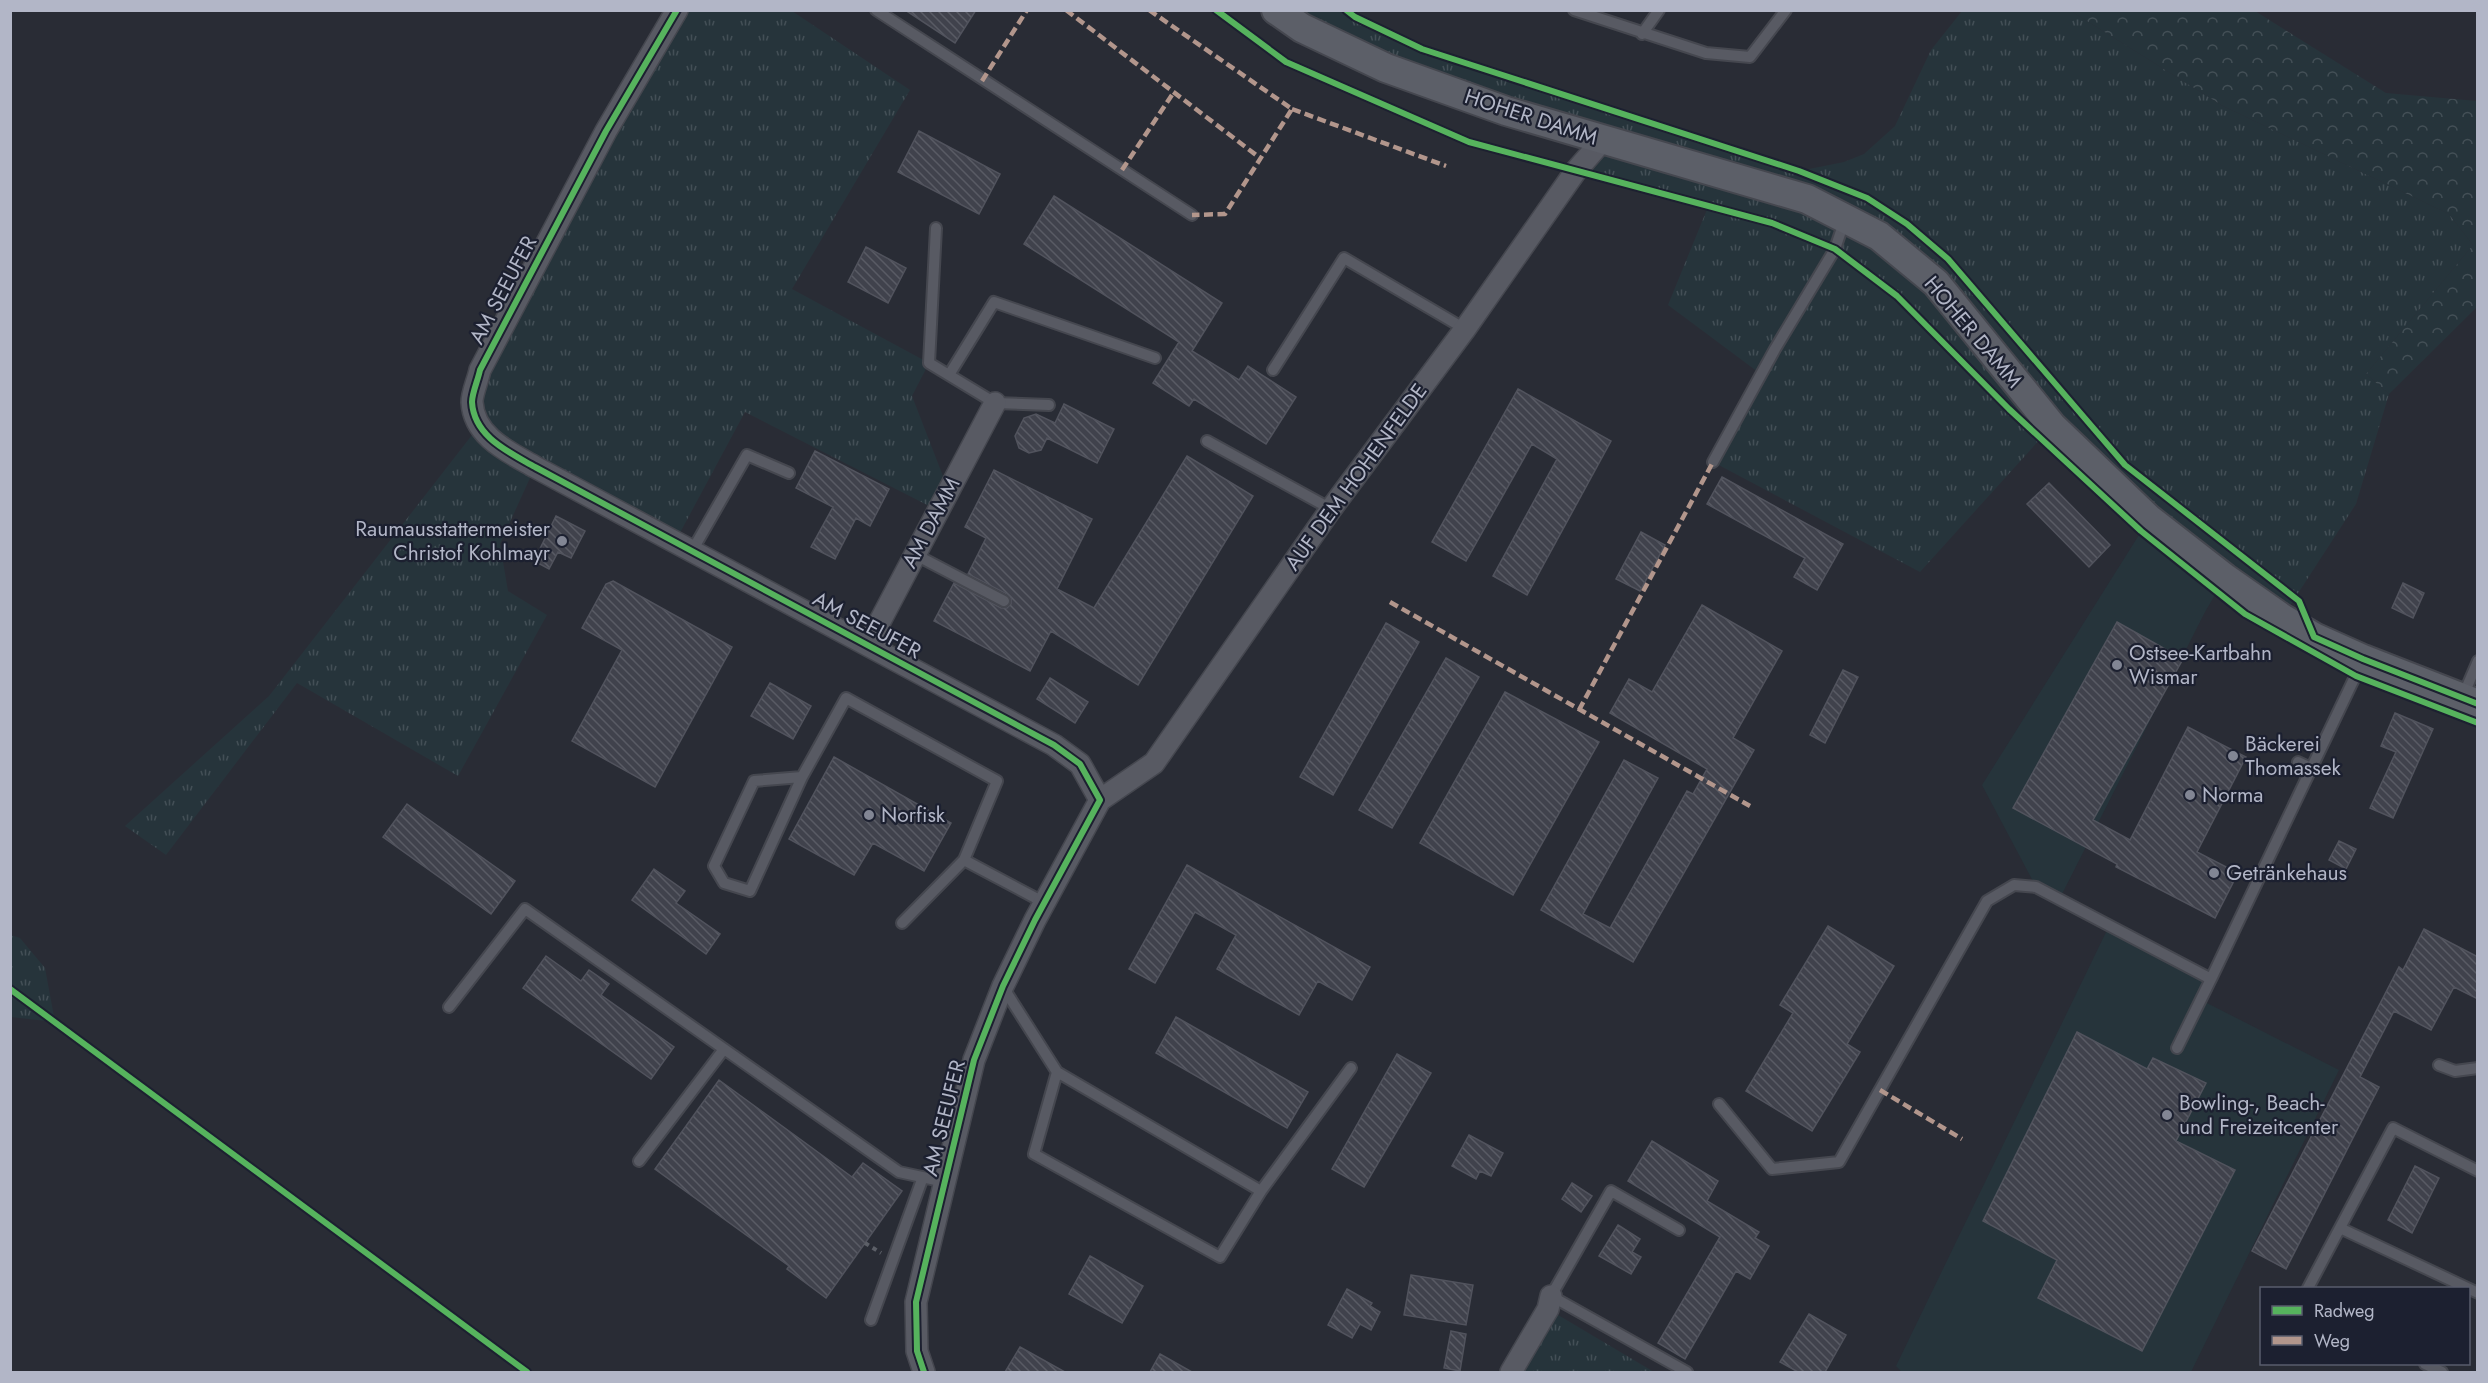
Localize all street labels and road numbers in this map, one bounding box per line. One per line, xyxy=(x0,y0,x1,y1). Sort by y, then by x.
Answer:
street label: HOHER DAMM xyxy=(1461,81,1601,153)
street label: AM SEEUFER xyxy=(462,230,544,349)
street label: HOHER DAMM xyxy=(1917,270,2029,394)
street label: AUF DEM HOHENFELDE xyxy=(1278,377,1434,577)
street label: AM DAMM xyxy=(895,472,967,574)
street label: AM SEEUFER xyxy=(808,584,927,666)
street label: AM SEEUFER xyxy=(915,1057,973,1179)

